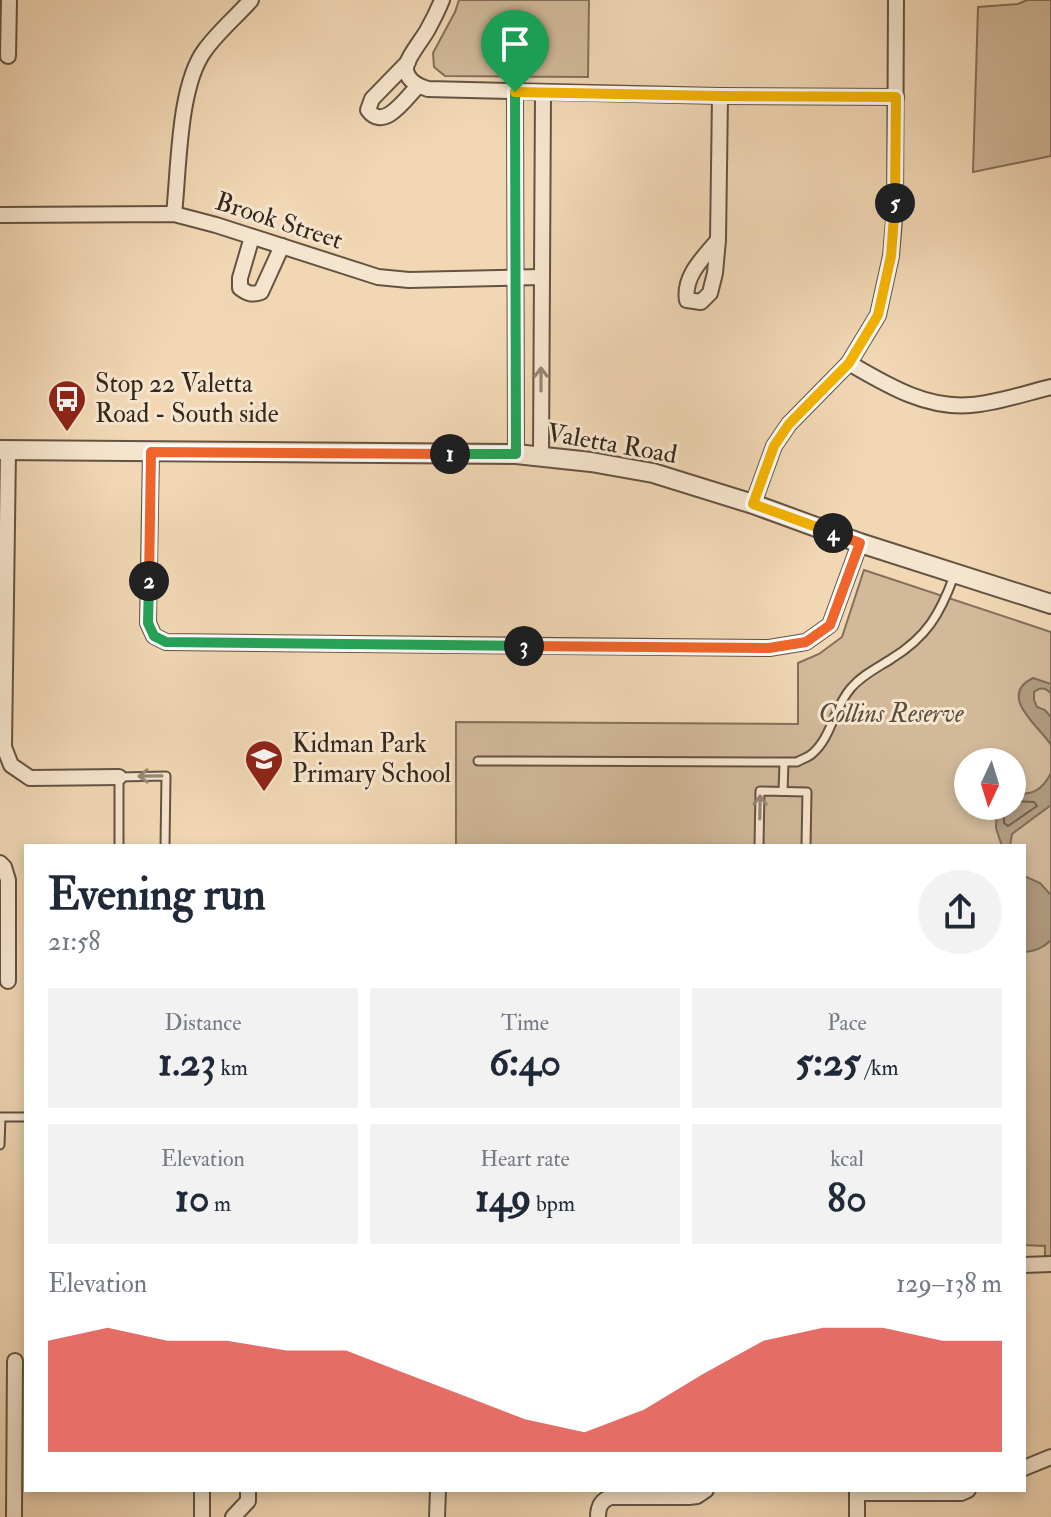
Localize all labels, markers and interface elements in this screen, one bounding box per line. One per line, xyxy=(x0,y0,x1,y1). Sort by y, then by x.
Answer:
pin xyxy=(481,10,549,92)
icon: arrive xyxy=(493,22,537,66)
pin: 5 xyxy=(875,183,915,223)
street label: Brook Street xyxy=(211,185,347,257)
text: 5 xyxy=(890,189,900,217)
one-way arrow xyxy=(533,366,549,393)
place label: Stop 22 Valetta Road - South side xyxy=(95,368,279,430)
bus stop icon: Stop 22 Valetta Road - South side xyxy=(46,378,88,433)
street label: Valetta Road xyxy=(544,417,680,471)
pin: 1 xyxy=(430,434,470,474)
text: 1 xyxy=(446,440,454,468)
pin: 4 xyxy=(813,513,853,553)
text: 4 xyxy=(827,519,839,547)
pin: 2 xyxy=(129,561,169,601)
text: 2 xyxy=(143,567,155,595)
pin: 3 xyxy=(504,626,544,666)
text: 3 xyxy=(520,632,528,660)
park label: Collins Reserve xyxy=(818,698,964,730)
place label: Kidman Park Primary School xyxy=(292,728,452,790)
school or university icon: Kidman Park Primary School xyxy=(243,738,285,793)
north arrow xyxy=(954,748,1026,820)
map controls xyxy=(954,748,1026,820)
one-way arrow xyxy=(137,768,164,784)
one-way arrow xyxy=(752,794,767,821)
text: Evening run xyxy=(48,868,266,923)
button: share xyxy=(918,870,1002,954)
text: 21:58 xyxy=(48,926,101,958)
text: Distance xyxy=(165,1009,241,1037)
text: Time xyxy=(501,1009,549,1037)
text: Pace xyxy=(827,1009,867,1037)
text: 1.23 xyxy=(158,1037,216,1088)
text: 6:40 xyxy=(489,1037,561,1088)
text: 5:25 xyxy=(795,1037,861,1088)
text: km xyxy=(216,1054,248,1082)
text: /km xyxy=(861,1054,899,1082)
text: Elevation xyxy=(161,1145,245,1173)
text: Heart rate xyxy=(480,1145,570,1173)
text: kcal xyxy=(830,1145,864,1173)
text: 10 xyxy=(175,1173,209,1224)
text: 149 xyxy=(475,1173,531,1224)
text: 80 xyxy=(827,1173,867,1224)
text: m xyxy=(209,1190,231,1218)
text: bpm xyxy=(531,1190,575,1218)
text: Elevation xyxy=(48,1268,147,1300)
text: 129–138 m xyxy=(896,1268,1002,1300)

